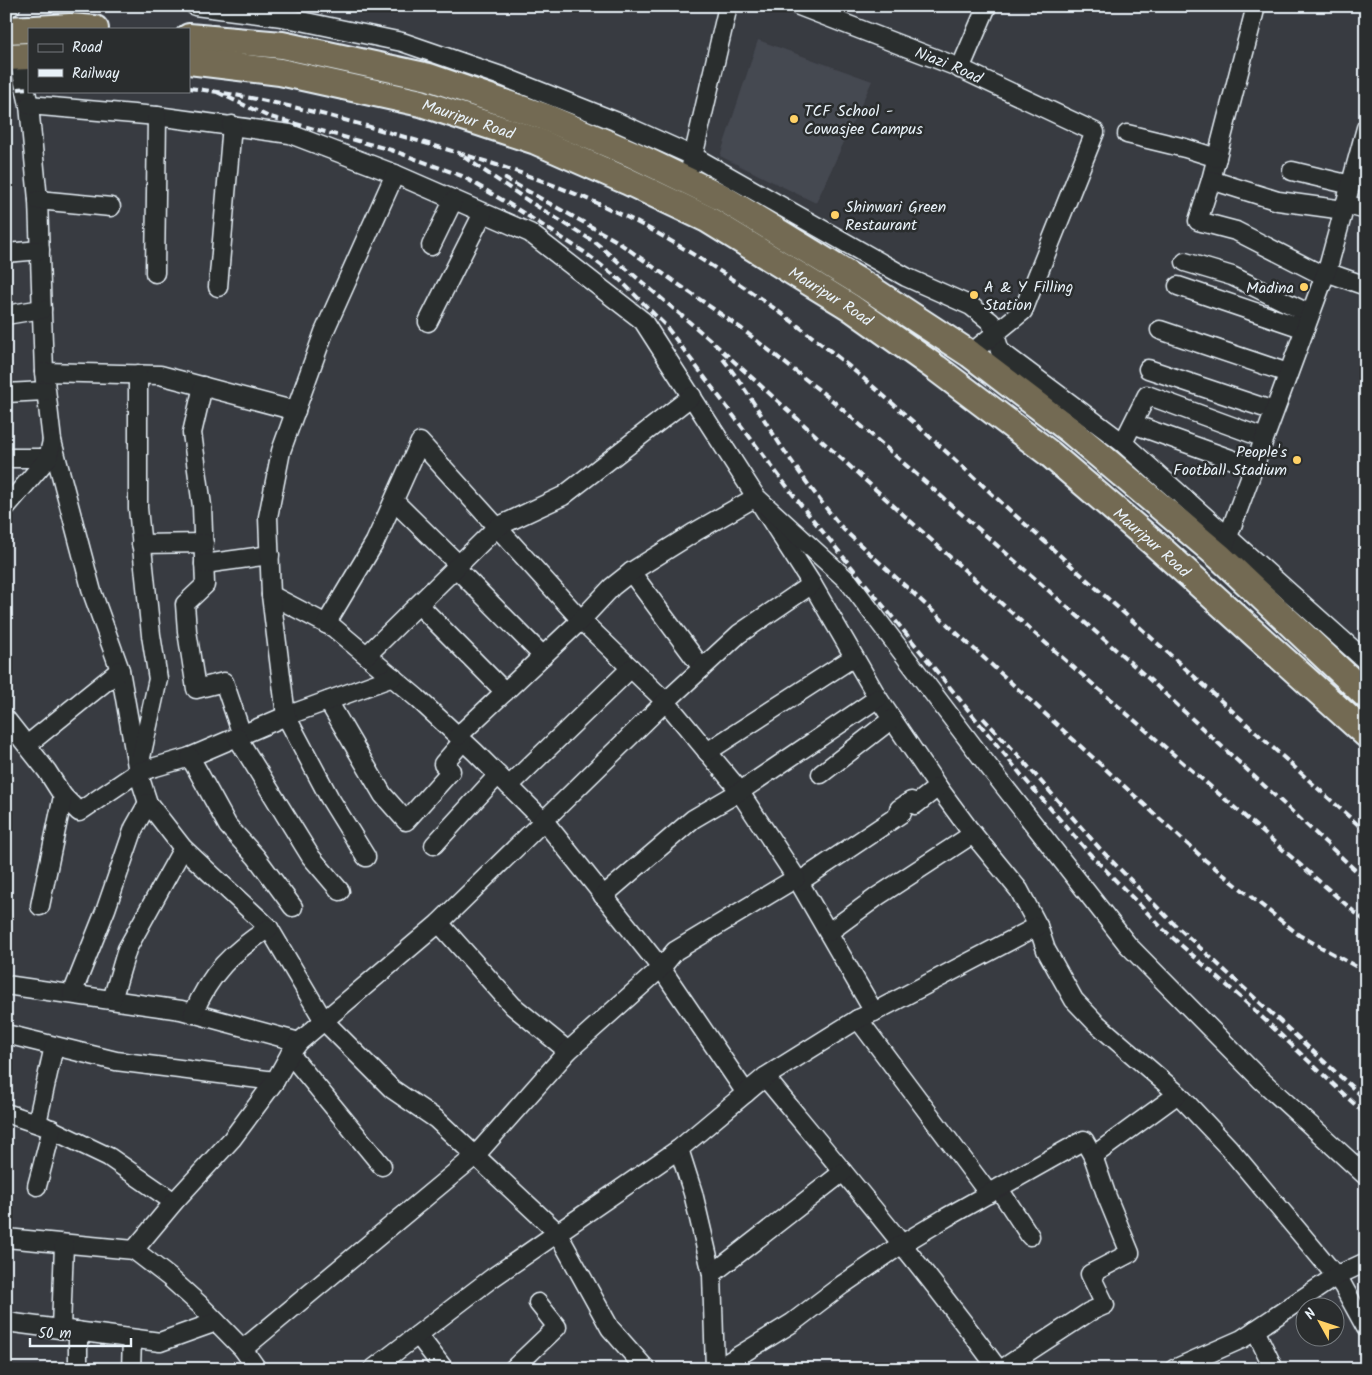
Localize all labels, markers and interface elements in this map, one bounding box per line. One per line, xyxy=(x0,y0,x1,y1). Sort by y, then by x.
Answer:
legend xyxy=(28,28,190,92)
text: Road xyxy=(72,36,103,60)
street label: Niazi Road xyxy=(911,41,987,92)
text: Railway xyxy=(72,62,120,86)
street label: Mauripur Road xyxy=(418,93,519,147)
place label: TCF School - Cowasjee Campus xyxy=(804,99,923,142)
marker: TCF School - Cowasjee Campus xyxy=(788,113,800,125)
place label: Shinwari Green Restaurant xyxy=(845,195,946,238)
marker: Shinwari Green Restaurant xyxy=(829,209,841,221)
street label: Mauripur Road xyxy=(783,261,878,334)
place label: A & Y Filling Station xyxy=(984,275,1073,318)
place label: Madina xyxy=(1246,276,1294,301)
marker: Madina xyxy=(1298,281,1310,293)
marker: A & Y Filling Station xyxy=(968,289,980,301)
place label: People's Football Stadium xyxy=(1173,440,1287,483)
marker: People's Football Stadium xyxy=(1291,454,1303,466)
street label: Mauripur Road xyxy=(1107,502,1196,585)
north arrow xyxy=(1294,1298,1344,1348)
text: N xyxy=(1300,1304,1322,1325)
scale bar xyxy=(30,1315,131,1347)
text: 50 m xyxy=(38,1322,72,1346)

